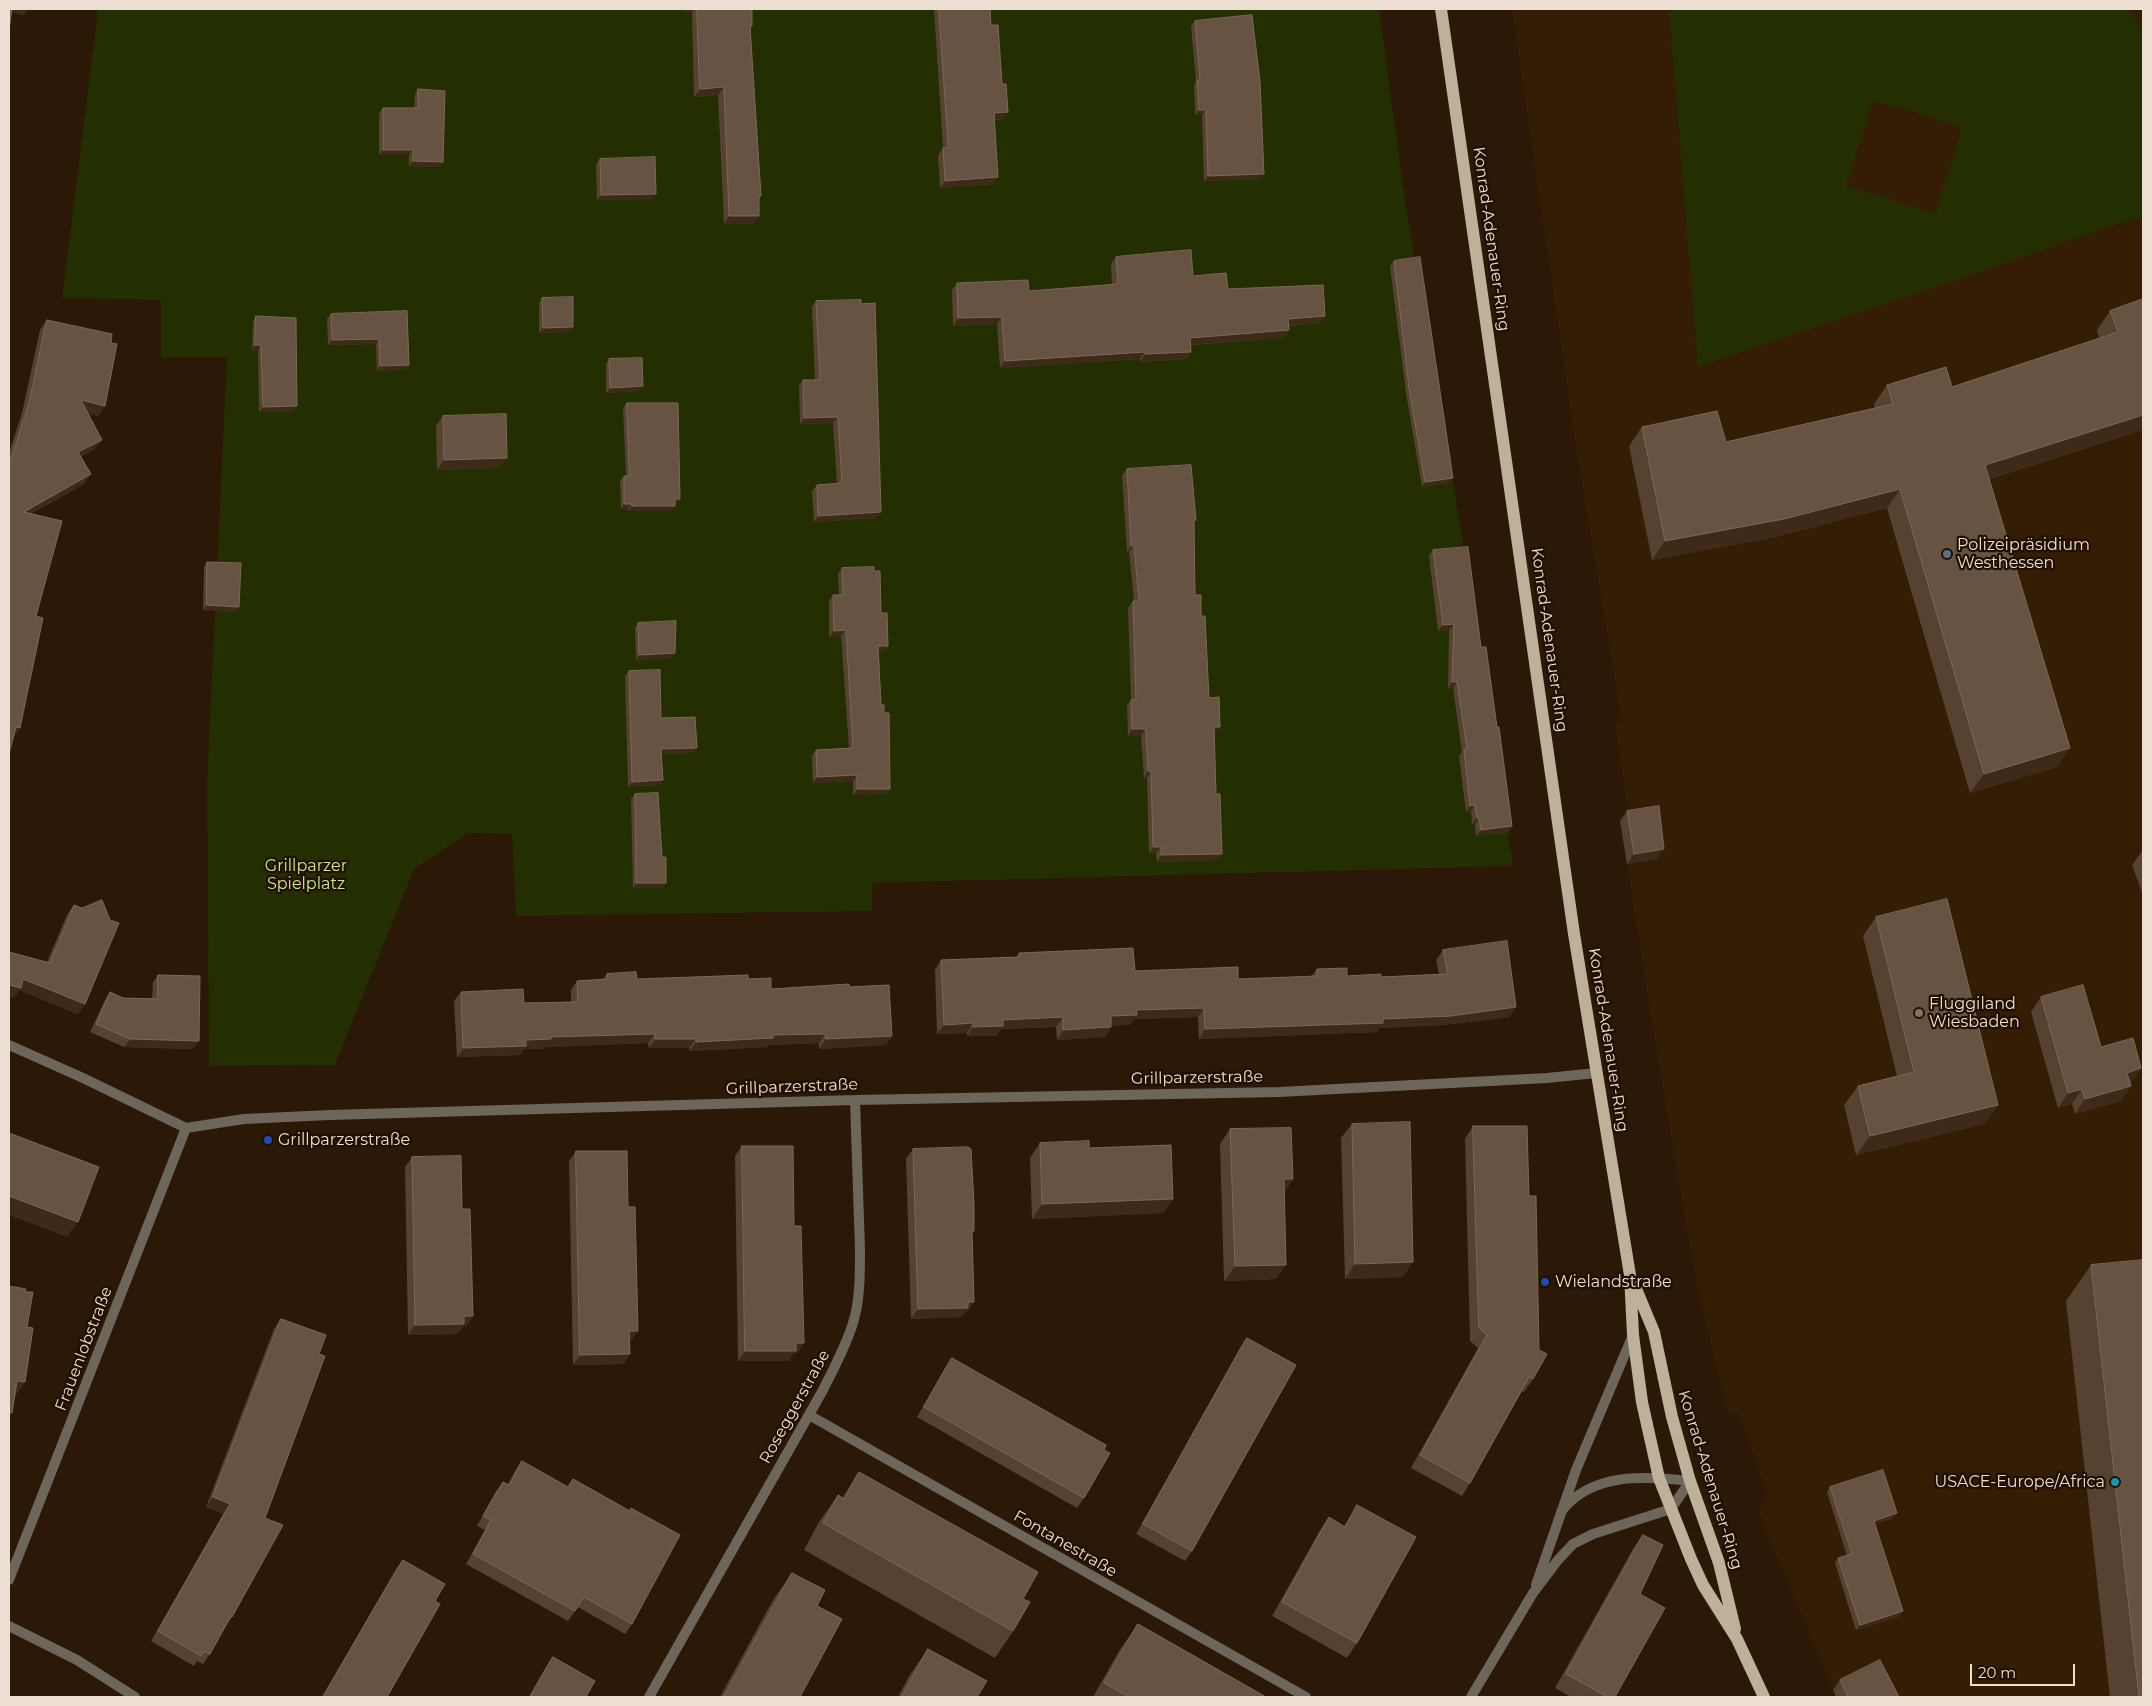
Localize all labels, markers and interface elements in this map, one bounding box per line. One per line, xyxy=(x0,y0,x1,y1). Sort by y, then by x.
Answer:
street label: Konrad-Adenauer-Ring xyxy=(1469,145,1513,333)
place label: Polizeipräsidium Westhessen xyxy=(1957,535,2090,573)
street label: Konrad-Adenauer-Ring xyxy=(1527,546,1571,734)
marker: Polizeipräsidium Westhessen xyxy=(1941,548,1953,560)
park label: Grillparzer Spielplatz xyxy=(265,856,347,894)
street label: Konrad-Adenauer-Ring xyxy=(1584,946,1632,1134)
place label: Fluggiland Wiesbaden xyxy=(1929,994,2020,1032)
marker: Fluggiland Wiesbaden xyxy=(1913,1007,1925,1019)
street label: Grillparzerstraße xyxy=(1131,1067,1263,1089)
street label: Grillparzerstraße xyxy=(726,1075,858,1099)
place label: Grillparzerstraße xyxy=(278,1130,410,1150)
marker: Grillparzerstraße xyxy=(262,1134,274,1146)
place label: Wielandstraße xyxy=(1555,1272,1672,1292)
marker: Wielandstraße xyxy=(1539,1276,1551,1288)
street label: Frauenlobstraße xyxy=(51,1284,117,1414)
street label: Roseggerstraße xyxy=(756,1347,834,1467)
street label: Konrad-Adenauer-Ring xyxy=(1674,1388,1746,1572)
place label: USACE-Europe/Africa xyxy=(1935,1472,2105,1492)
marker: USACE-Europe/Africa xyxy=(2109,1476,2121,1488)
street label: Fontanestraße xyxy=(1010,1507,1120,1581)
scale bar xyxy=(1972,1654,2077,1686)
text: 20 m xyxy=(1978,1663,2016,1682)

